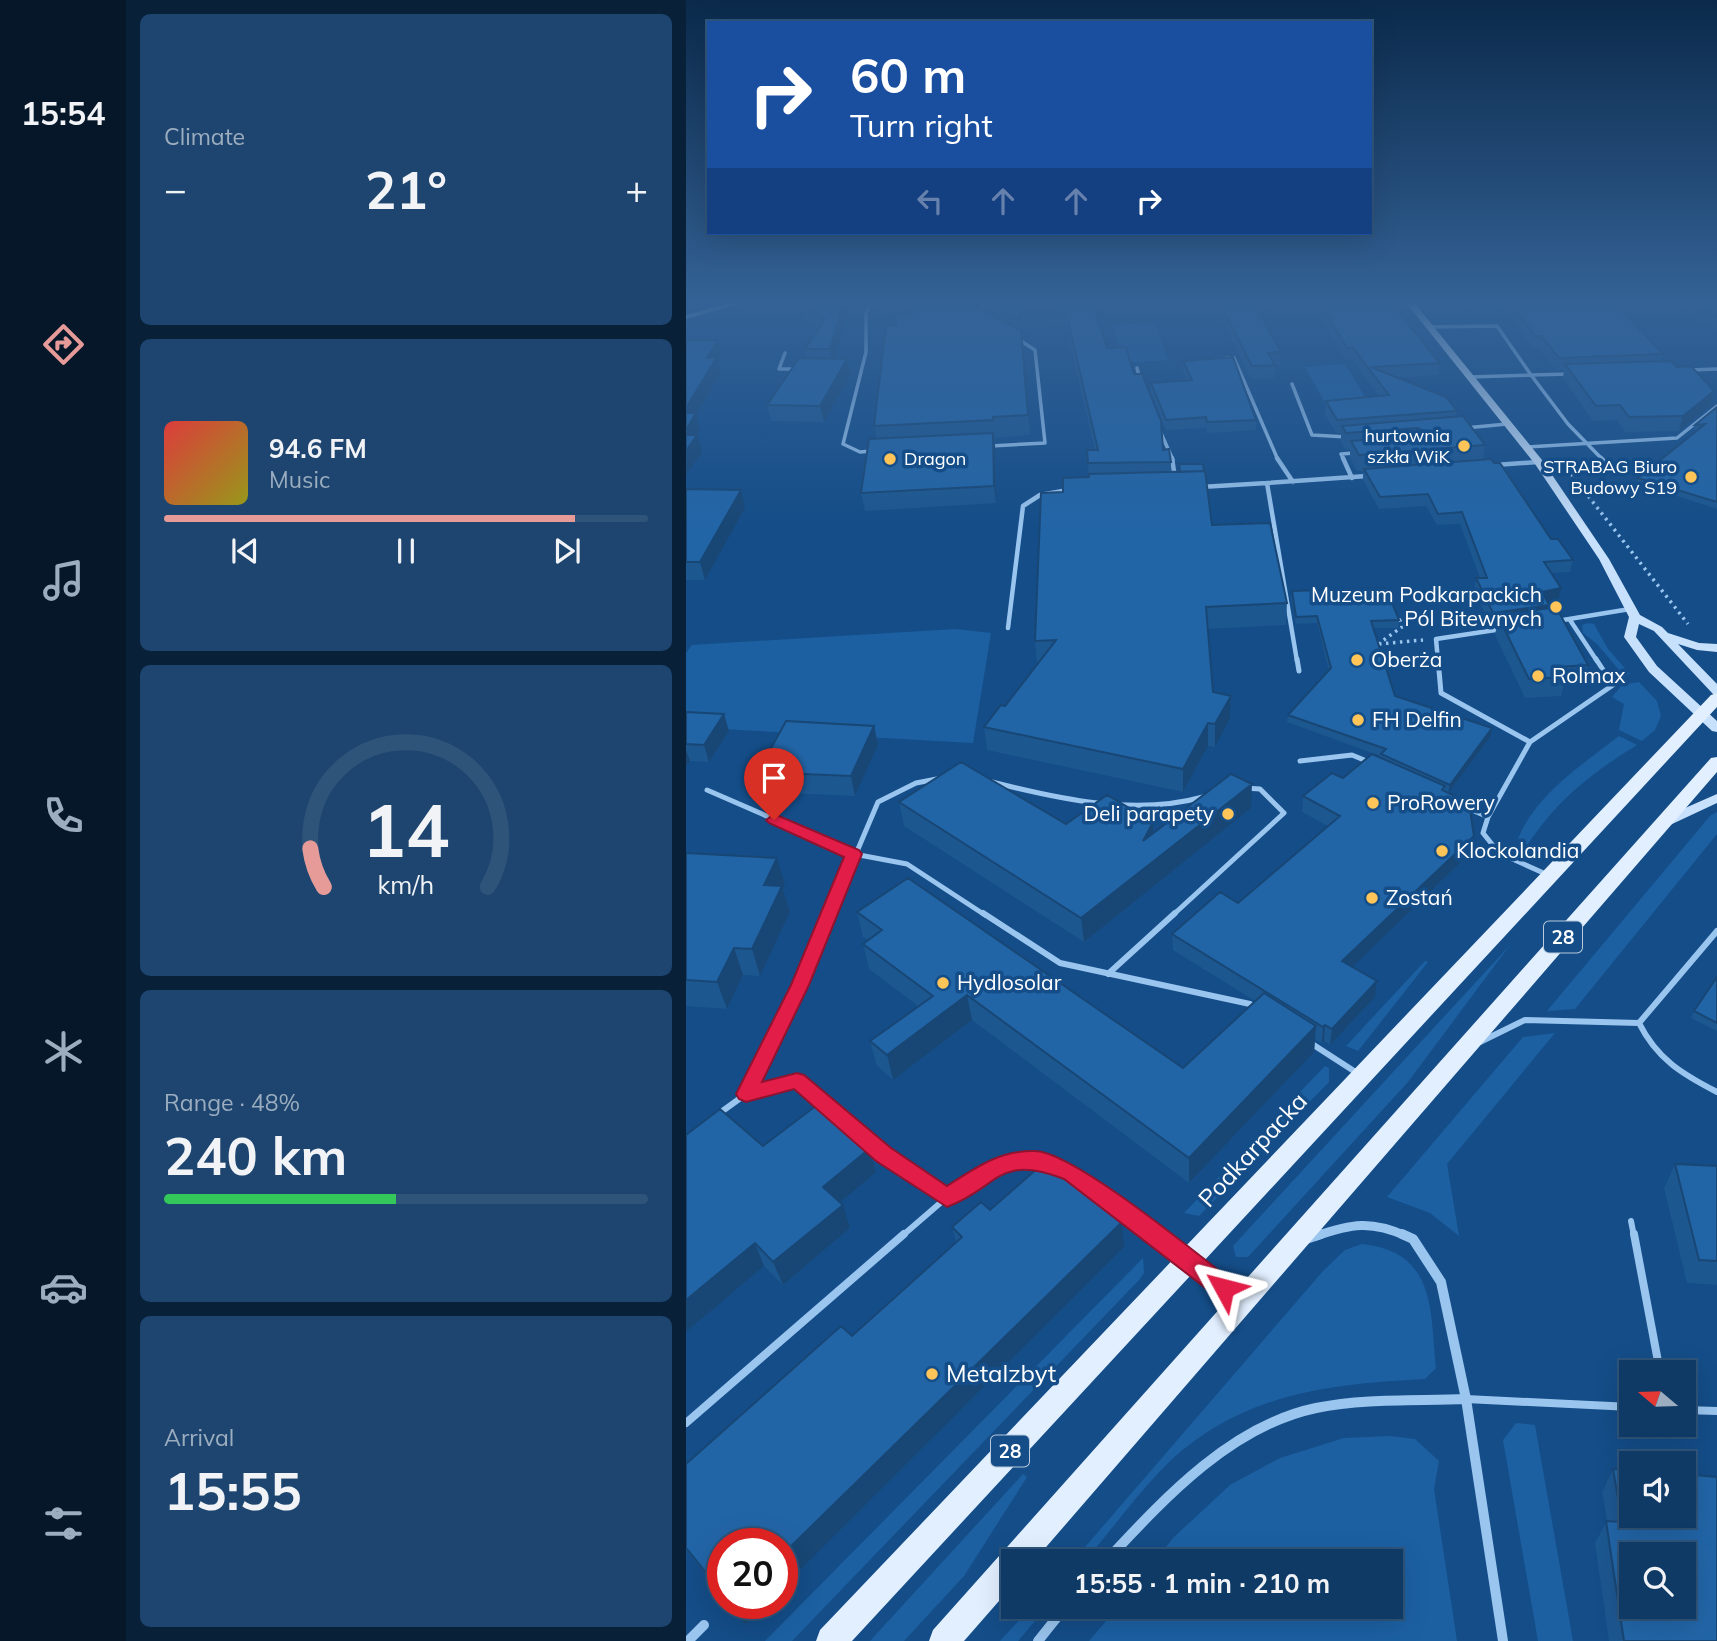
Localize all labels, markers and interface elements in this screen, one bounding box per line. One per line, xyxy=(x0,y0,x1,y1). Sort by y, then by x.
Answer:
text: 60 m xyxy=(850,44,966,105)
icon: right xyxy=(735,49,826,140)
text: 15:54 xyxy=(21,93,105,133)
text: Turn right xyxy=(850,105,993,145)
text: Climate xyxy=(164,122,245,151)
text: 21° xyxy=(365,157,447,222)
text: − xyxy=(164,165,187,213)
text: + xyxy=(625,165,648,213)
icon: left xyxy=(911,182,949,220)
icon: ahead xyxy=(984,182,1022,220)
icon: ahead xyxy=(1057,182,1095,220)
icon: right xyxy=(1130,182,1168,220)
icon: directions xyxy=(39,320,88,369)
place label: hurtownia szkła WiK xyxy=(1364,424,1451,468)
text: 94.6 FM xyxy=(269,432,367,465)
marker: hurtownia szkła WiK xyxy=(1456,438,1472,454)
place label: Dragon xyxy=(904,447,966,470)
marker: Dragon xyxy=(882,451,898,467)
place label: STRABAG Biuro Budowy S19 xyxy=(1543,455,1677,499)
text: Music xyxy=(269,465,330,494)
marker: STRABAG Biuro Budowy S19 xyxy=(1683,469,1699,485)
icon: previous xyxy=(226,532,264,570)
icon: pause xyxy=(387,532,425,570)
icon: next xyxy=(548,532,586,570)
icon: music xyxy=(39,556,88,605)
place label: Muzeum Podkarpackich Pól Bitewnych xyxy=(1311,581,1542,631)
marker: Muzeum Podkarpackich Pól Bitewnych xyxy=(1548,599,1564,615)
place label: Oberża xyxy=(1371,646,1442,672)
marker: Oberża xyxy=(1349,652,1365,668)
place label: Rolmax xyxy=(1552,662,1626,688)
marker: Rolmax xyxy=(1530,668,1546,684)
place label: FH Delfin xyxy=(1372,706,1462,732)
marker: FH Delfin xyxy=(1350,712,1366,728)
pin xyxy=(744,748,804,820)
icon: arrive xyxy=(755,759,793,797)
text: 14 xyxy=(362,784,450,875)
place label: ProRowery xyxy=(1387,789,1495,815)
icon: phone xyxy=(39,791,88,840)
marker: ProRowery xyxy=(1365,795,1381,811)
place label: Deli parapety xyxy=(1083,800,1214,826)
marker: Deli parapety xyxy=(1220,806,1236,822)
place label: Klockolandia xyxy=(1456,837,1579,863)
marker: Klockolandia xyxy=(1434,843,1450,859)
text: km/h xyxy=(378,868,434,899)
place label: Zostań xyxy=(1386,884,1453,910)
marker: Zostań xyxy=(1364,890,1380,906)
road number: 28 xyxy=(1544,922,1582,953)
place label: Hydlosolar xyxy=(957,969,1062,995)
marker: Hydlosolar xyxy=(935,975,951,991)
icon: climate xyxy=(39,1027,88,1076)
street label: Podkarpacka xyxy=(1192,1086,1313,1213)
text: Range · 48% xyxy=(164,1088,300,1117)
text: 240 km xyxy=(164,1123,347,1188)
position arrow xyxy=(1187,1251,1261,1325)
icon: car xyxy=(39,1263,88,1312)
place label: Metalzbyt xyxy=(946,1358,1056,1388)
north arrow xyxy=(1619,1360,1696,1437)
map controls xyxy=(1619,1360,1696,1619)
marker: Metalzbyt xyxy=(924,1366,940,1382)
text: Arrival xyxy=(164,1423,234,1452)
road number: 28 xyxy=(991,1436,1029,1466)
button: sound xyxy=(1619,1451,1696,1528)
text: 15:55 xyxy=(164,1458,302,1523)
icon: filters xyxy=(39,1499,88,1548)
speed limit sign: 20 xyxy=(707,1528,798,1619)
button: search xyxy=(1619,1542,1696,1619)
text: 15:55 · 1 min · 210 m xyxy=(1074,1567,1330,1600)

